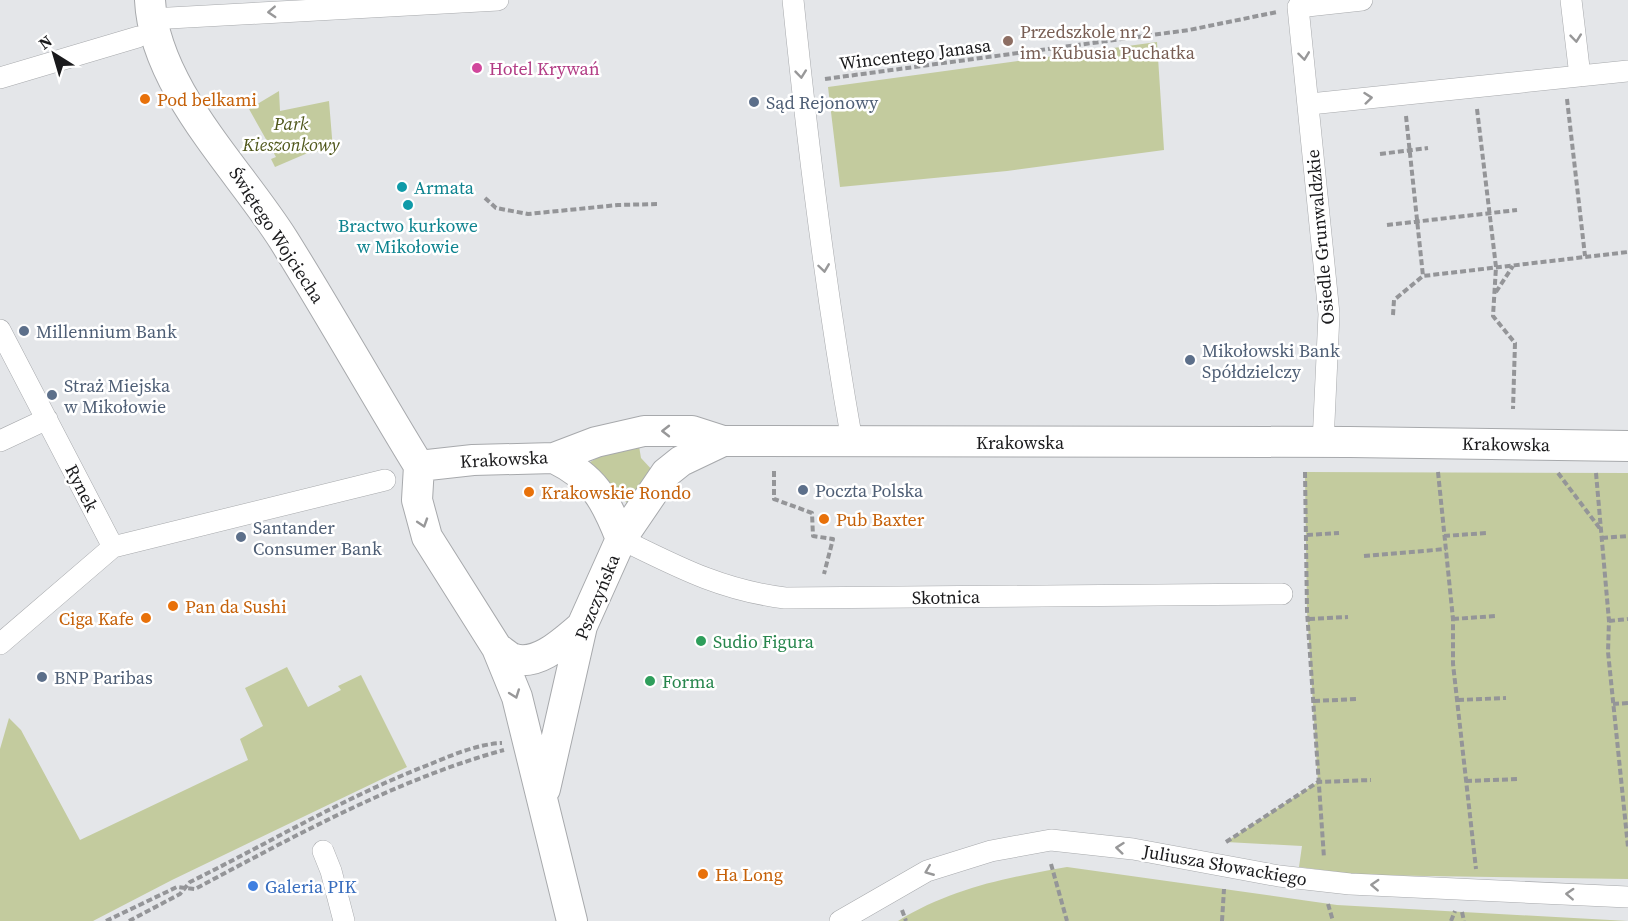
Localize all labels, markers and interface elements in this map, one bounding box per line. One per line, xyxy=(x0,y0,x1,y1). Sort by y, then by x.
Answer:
one-way arrow xyxy=(268,6,277,19)
place label: Przedszkole nr 2 im. Kubusia Puchatka xyxy=(1020,19,1196,65)
north arrow xyxy=(24,24,84,84)
text: N xyxy=(34,30,57,54)
street label: Wincentego Janasa xyxy=(838,32,993,76)
one-way arrow xyxy=(1569,33,1581,43)
marker: Przedszkole nr 2 im. Kubusia Puchatka xyxy=(1001,34,1015,48)
one-way arrow xyxy=(1297,51,1310,60)
place label: Hotel Krywań xyxy=(489,56,600,81)
marker: Hotel Krywań xyxy=(470,61,484,75)
one-way arrow xyxy=(794,70,807,79)
place label: Pod belkami xyxy=(157,87,257,112)
place label: Sąd Rejonowy xyxy=(766,90,879,115)
marker: Pod belkami xyxy=(138,92,152,106)
one-way arrow xyxy=(1363,92,1373,105)
marker: Sąd Rejonowy xyxy=(747,95,761,109)
park label: Park Kieszonkowy xyxy=(241,111,340,157)
street label: Osiedle Grunwaldzkie xyxy=(1300,148,1340,326)
street label: Świętego Wojciecha xyxy=(224,162,331,309)
place label: Armata xyxy=(414,175,475,200)
marker: Armata xyxy=(395,180,409,194)
marker: Bractwo kurkowe w Mikołowie xyxy=(401,198,415,212)
place label: Bractwo kurkowe w Mikołowie xyxy=(338,213,478,259)
one-way arrow xyxy=(817,263,829,273)
place label: Millennium Bank xyxy=(36,319,177,344)
marker: Millennium Bank xyxy=(17,324,31,338)
place label: Mikołowski Bank Spółdzielczy xyxy=(1202,338,1340,384)
marker: Mikołowski Bank Spółdzielczy xyxy=(1183,353,1197,367)
place label: Straż Miejska w Mikołowie xyxy=(64,373,171,419)
marker: Straż Miejska w Mikołowie xyxy=(45,388,59,402)
one-way arrow xyxy=(661,425,670,437)
street label: Krakowska xyxy=(976,430,1065,455)
street label: Krakowska xyxy=(1462,431,1551,457)
street label: Krakowska xyxy=(459,444,550,474)
street label: Rynek xyxy=(59,460,105,516)
place label: Poczta Polska xyxy=(815,478,924,503)
place label: Krakowskie Rondo xyxy=(541,480,691,505)
marker: Poczta Polska xyxy=(796,483,810,497)
marker: Krakowskie Rondo xyxy=(522,485,536,499)
place label: Pub Baxter xyxy=(836,507,925,532)
marker: Pub Baxter xyxy=(817,512,831,526)
place label: Santander Consumer Bank xyxy=(253,515,382,561)
one-way arrow xyxy=(415,517,428,528)
marker: Santander Consumer Bank xyxy=(234,530,248,544)
street label: Pszczyńska xyxy=(568,550,626,644)
street label: Skotnica xyxy=(912,584,981,610)
place label: Pan da Sushi xyxy=(185,594,287,619)
marker: Pan da Sushi xyxy=(166,599,180,613)
place label: Ciga Kafe xyxy=(59,606,134,631)
marker: Ciga Kafe xyxy=(139,611,153,625)
place label: Sudio Figura xyxy=(713,629,815,654)
marker: Sudio Figura xyxy=(694,634,708,648)
place label: BNP Paribas xyxy=(54,665,153,690)
place label: Forma xyxy=(662,669,715,694)
marker: BNP Paribas xyxy=(35,670,49,684)
marker: Forma xyxy=(643,674,657,688)
one-way arrow xyxy=(508,688,520,699)
street label: Juliusza Słowackiego xyxy=(1140,838,1309,892)
one-way arrow xyxy=(1115,842,1124,854)
place label: Ha Long xyxy=(715,862,783,887)
one-way arrow xyxy=(925,864,936,876)
marker: Ha Long xyxy=(696,867,710,881)
place label: Galeria PIK xyxy=(265,874,356,899)
marker: Galeria PIK xyxy=(246,879,260,893)
one-way arrow xyxy=(1370,879,1379,892)
one-way arrow xyxy=(1565,887,1574,900)

